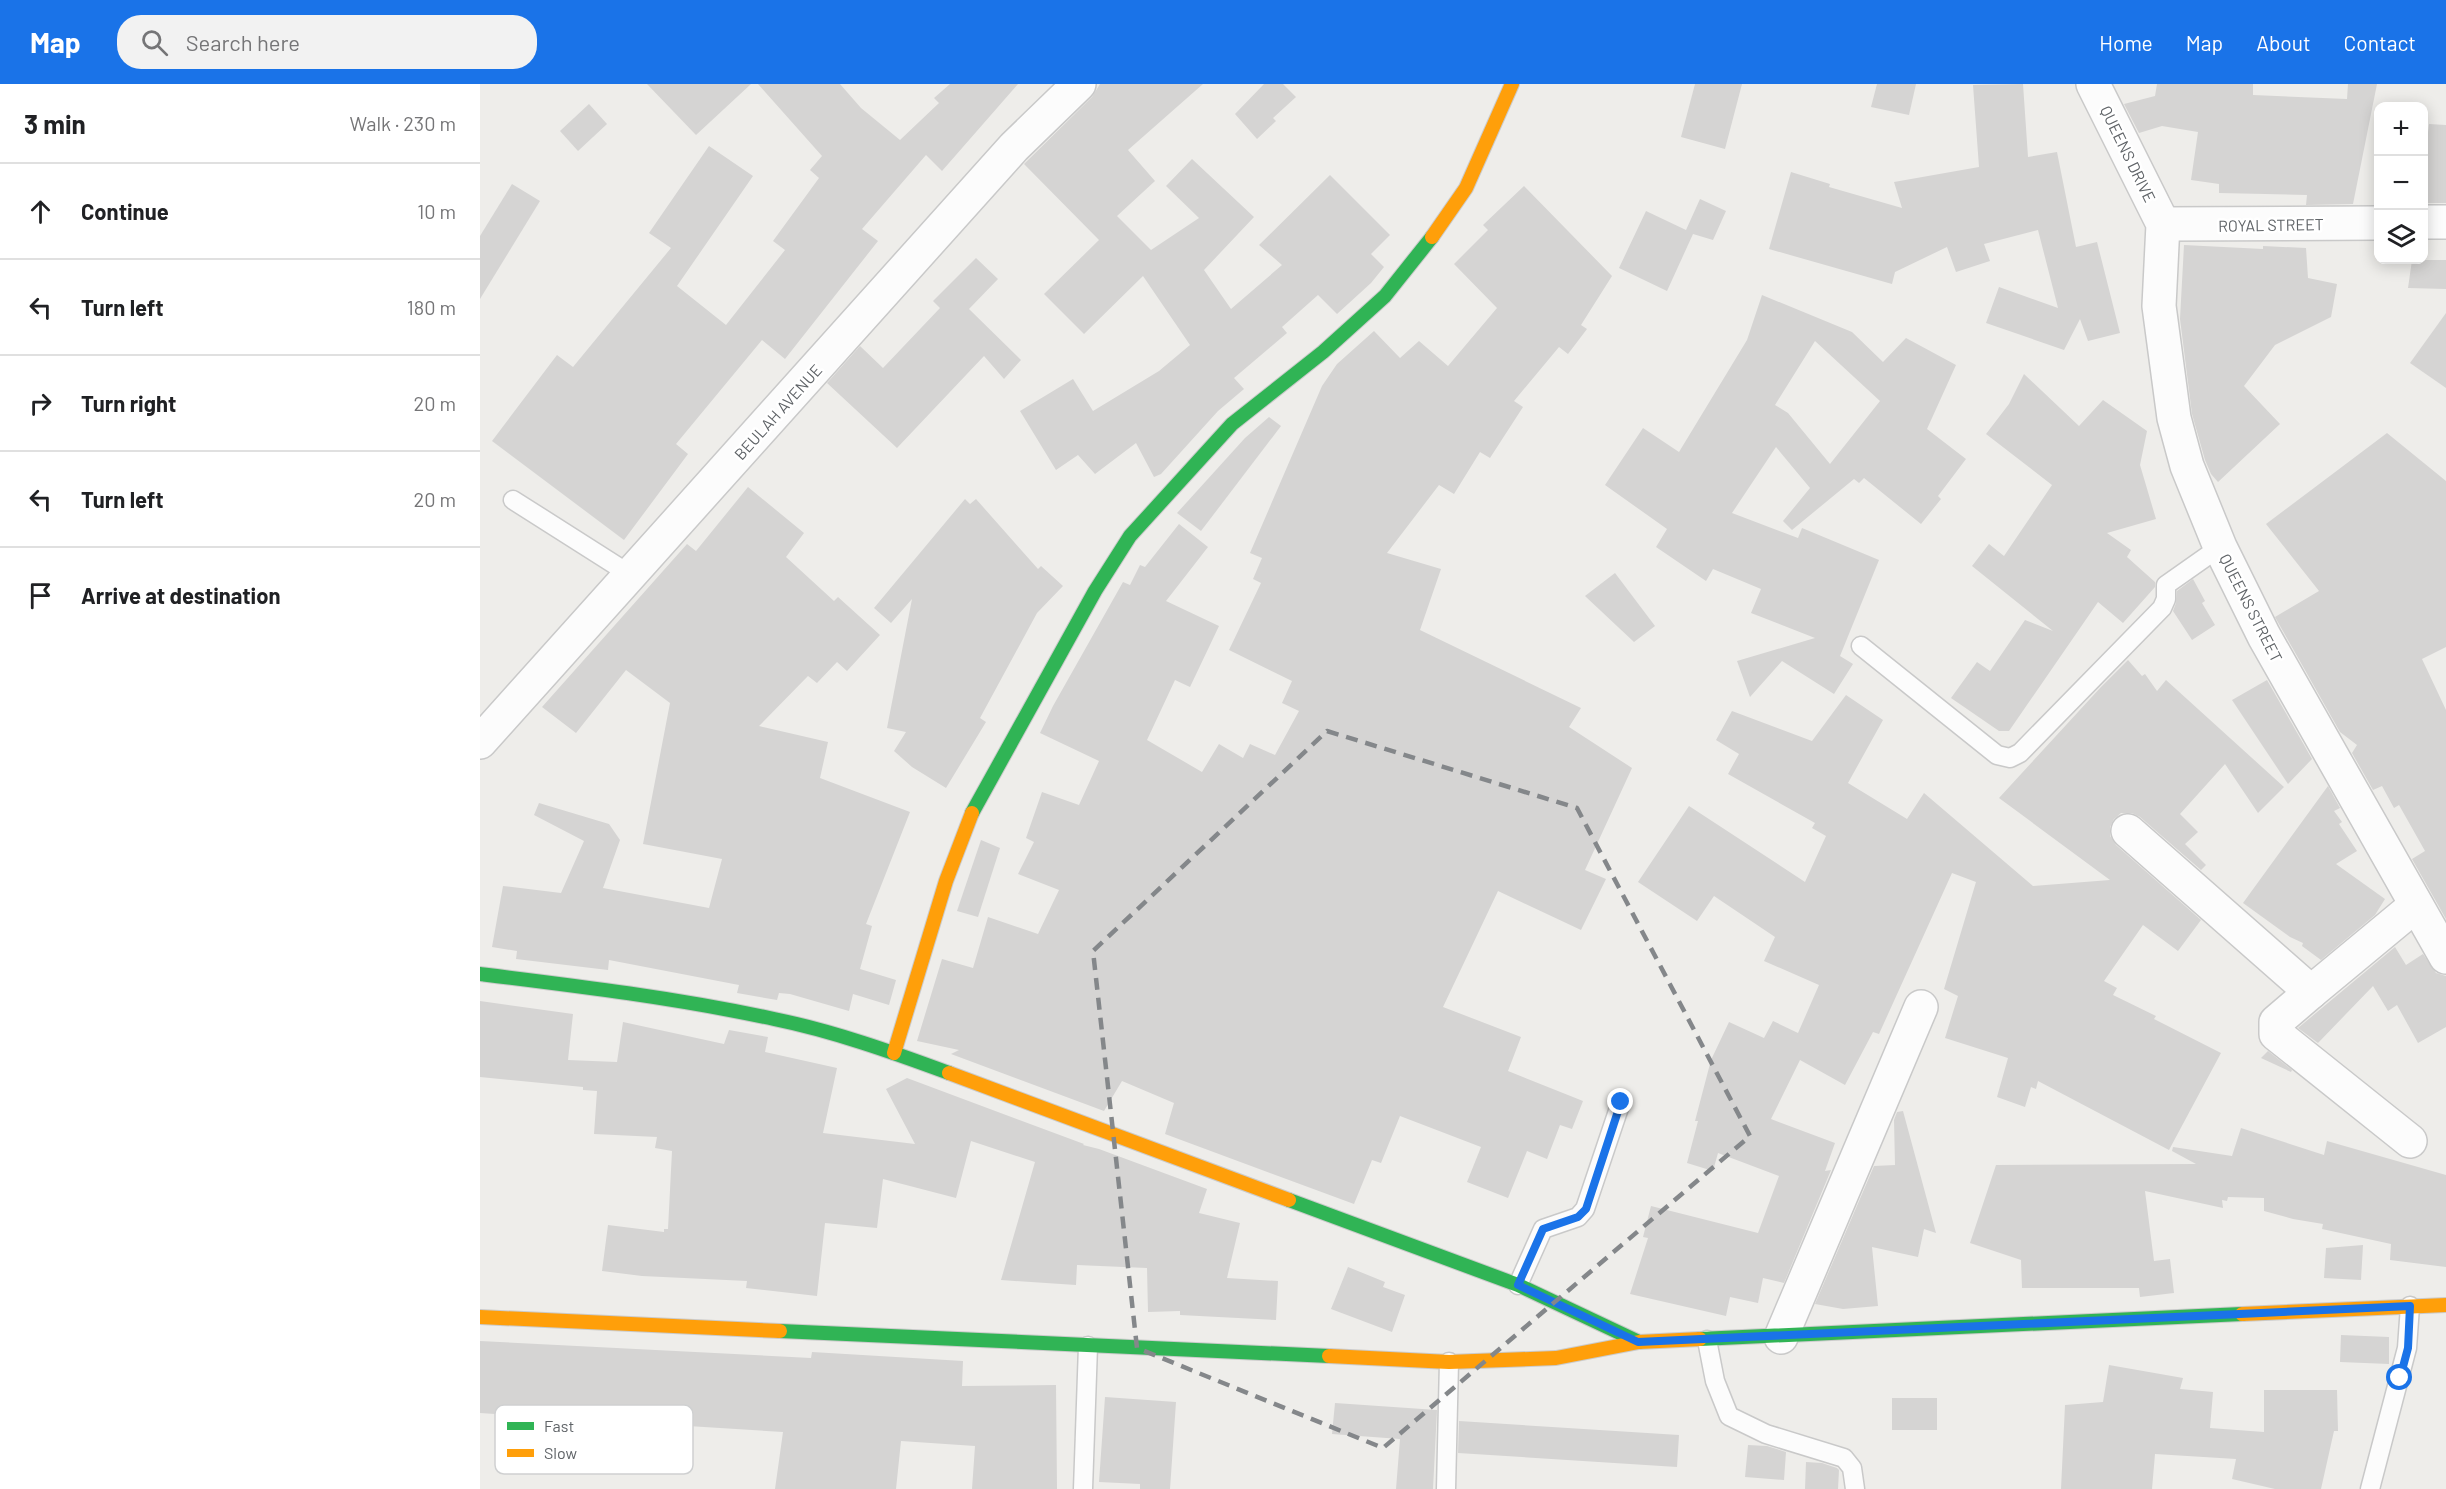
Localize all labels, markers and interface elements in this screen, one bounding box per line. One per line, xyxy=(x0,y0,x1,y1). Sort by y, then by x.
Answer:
search box xyxy=(117,15,537,69)
text: Map xyxy=(30,25,81,59)
icon: search xyxy=(138,26,171,59)
text: Search here xyxy=(186,29,300,55)
text: Home xyxy=(2099,30,2153,55)
text: Map xyxy=(2186,30,2223,55)
text: About xyxy=(2256,30,2311,55)
text: Contact xyxy=(2344,30,2416,55)
street label: QUEENS DRIVE xyxy=(2097,102,2160,205)
map controls xyxy=(2374,102,2428,264)
button: + xyxy=(2374,102,2428,156)
text: 3 min xyxy=(24,108,86,139)
text: Walk · 230 m xyxy=(350,111,456,135)
button: − xyxy=(2374,156,2428,210)
icon: ahead xyxy=(24,195,57,228)
text: Continue xyxy=(81,198,169,224)
text: 10 m xyxy=(417,199,456,223)
button: layers xyxy=(2374,210,2428,264)
street label: ROYAL STREET xyxy=(2218,214,2324,235)
icon: left xyxy=(24,291,57,324)
text: Turn left xyxy=(81,294,164,320)
text: 180 m xyxy=(407,295,456,319)
street label: BEULAH AVENUE xyxy=(730,360,825,463)
icon: right xyxy=(24,387,57,420)
text: Turn right xyxy=(81,390,176,416)
text: 20 m xyxy=(413,391,456,415)
icon: left xyxy=(24,483,57,516)
text: Turn left xyxy=(81,486,164,512)
text: 20 m xyxy=(413,487,456,511)
street label: QUEENS STREET xyxy=(2216,551,2287,665)
icon: arrive xyxy=(24,579,57,612)
text: Arrive at destination xyxy=(81,582,280,608)
route end xyxy=(1607,1088,1633,1114)
route start xyxy=(2386,1364,2412,1390)
legend xyxy=(495,1405,693,1474)
text: Fast xyxy=(544,1416,574,1435)
text: Slow xyxy=(544,1443,577,1462)

